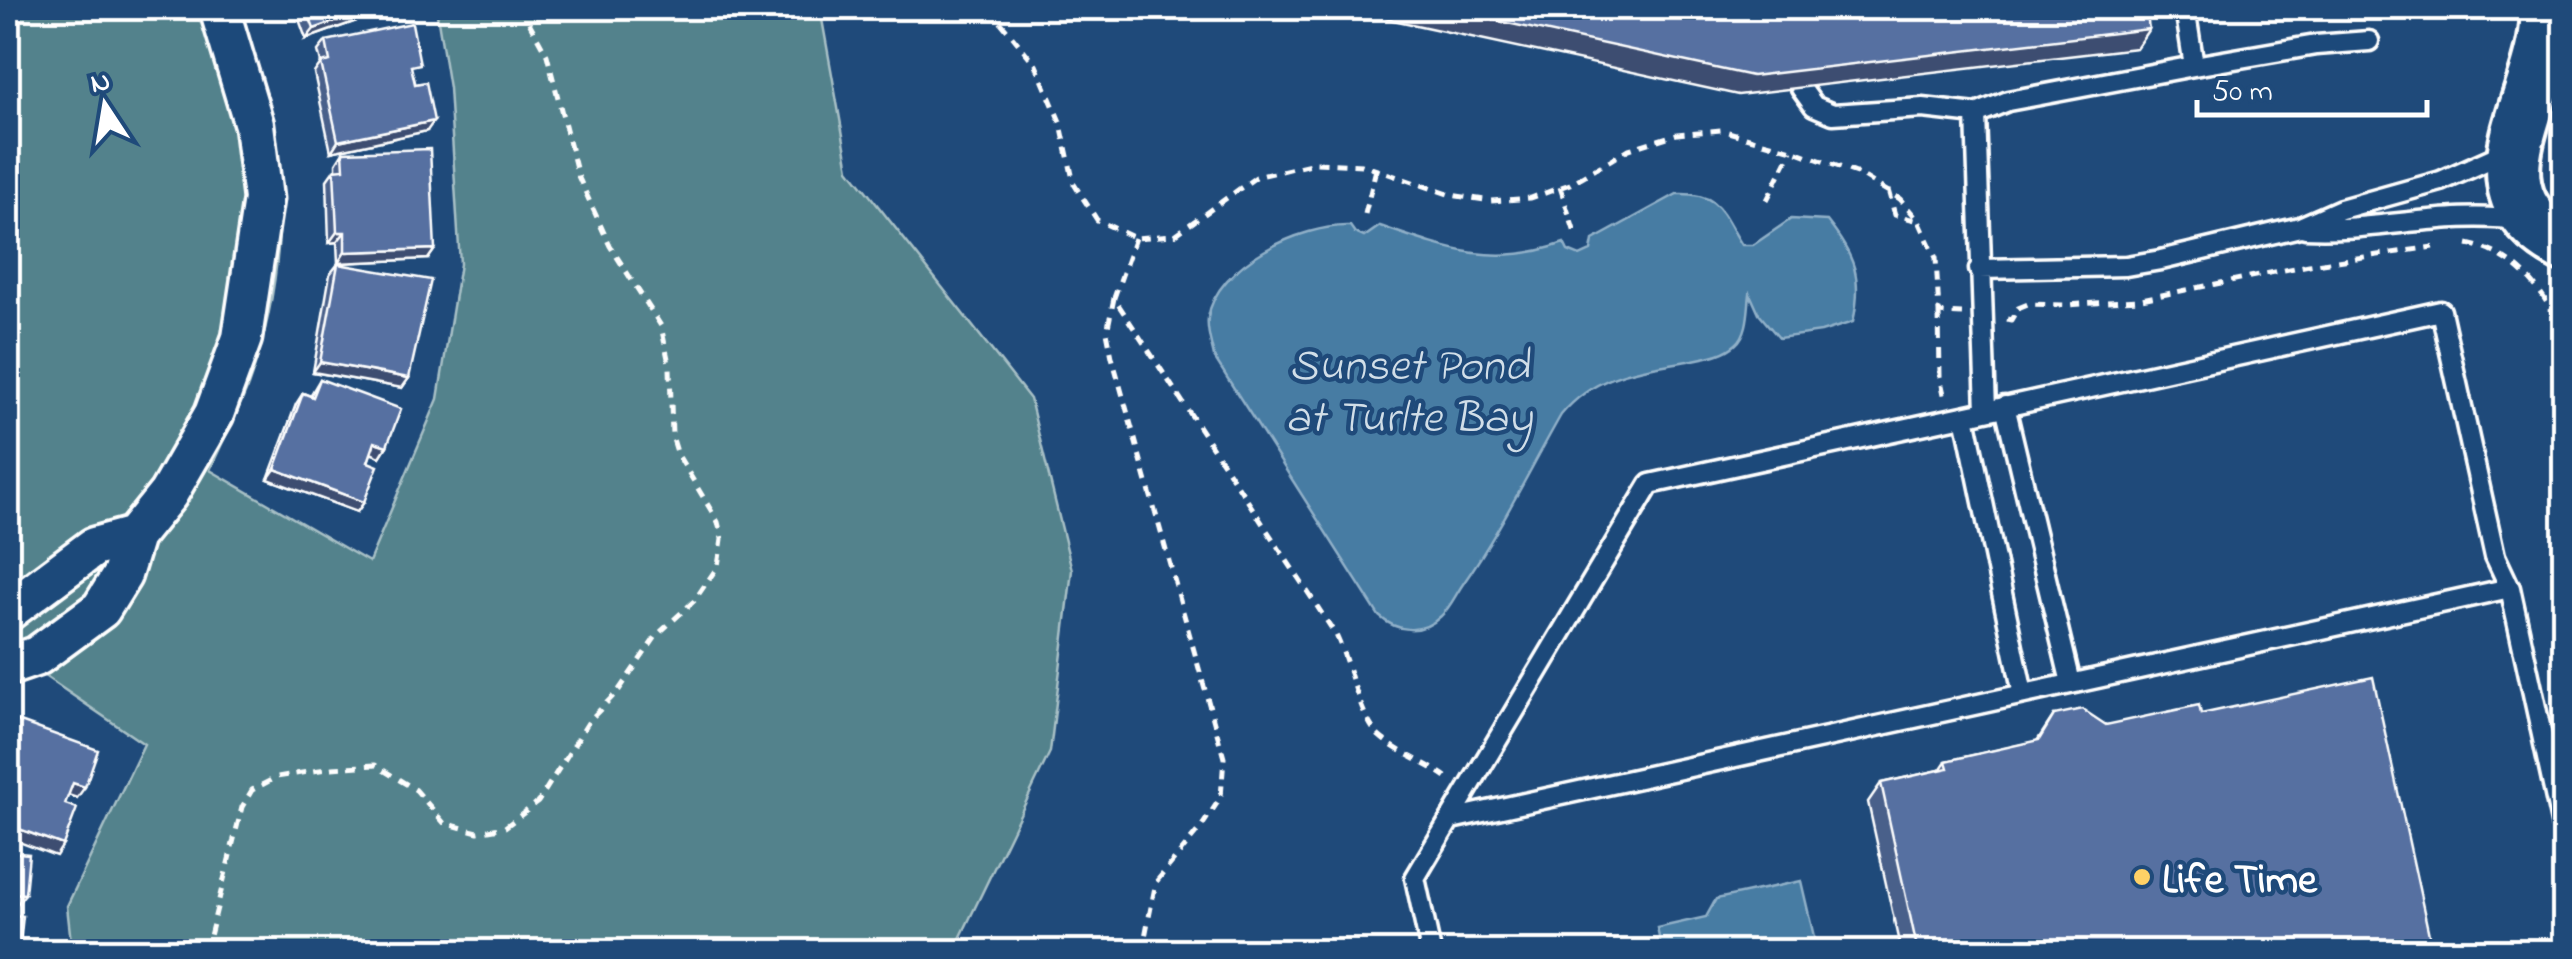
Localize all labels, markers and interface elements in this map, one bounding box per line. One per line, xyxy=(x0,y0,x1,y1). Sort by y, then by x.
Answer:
north arrow xyxy=(55,55,155,155)
scale bar xyxy=(2197,55,2427,117)
text: N xyxy=(87,62,114,106)
text: 50 m xyxy=(2212,71,2273,115)
water label: Sunset Pond at Turlte Bay xyxy=(1285,335,1533,453)
place label: Life Time xyxy=(2162,851,2318,912)
marker: Life Time xyxy=(2131,866,2153,888)

